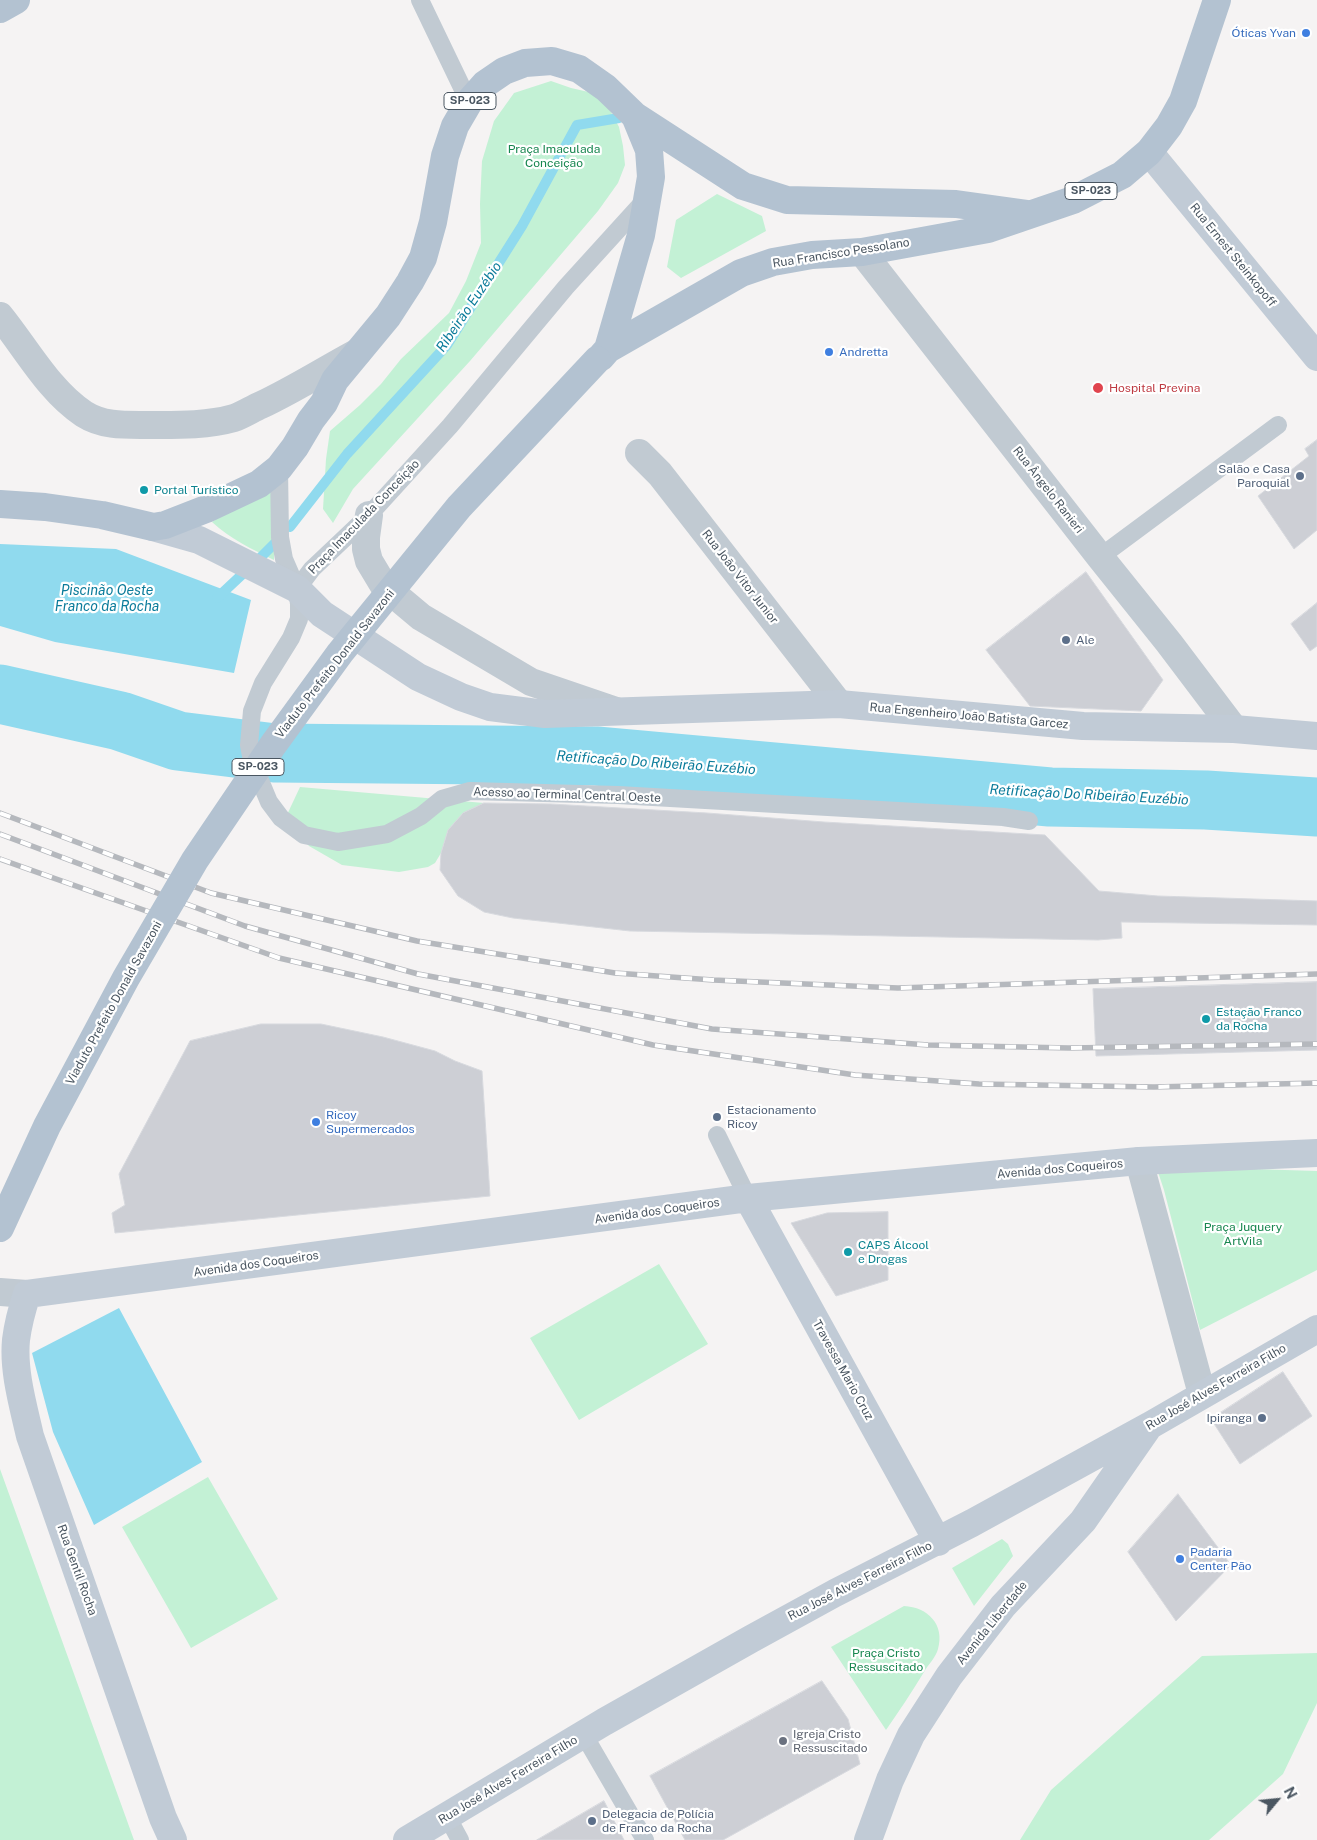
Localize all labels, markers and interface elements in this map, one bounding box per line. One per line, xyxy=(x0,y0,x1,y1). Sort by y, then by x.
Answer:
place label: Óticas Yvan xyxy=(1231,26,1296,40)
marker: Óticas Yvan xyxy=(1300,27,1312,39)
road number: SP-023 xyxy=(444,92,496,110)
park label: Praça Imaculada Conceição xyxy=(508,142,600,170)
road number: SP-023 xyxy=(1065,182,1117,200)
street label: Rua Ernest Steinkopoff xyxy=(1187,200,1279,310)
street label: Rua Francisco Pessolano xyxy=(771,235,911,271)
water label: Ribeirão Euzébio xyxy=(433,259,505,355)
place label: Andretta xyxy=(839,345,888,359)
marker: Andretta xyxy=(823,346,835,358)
marker: Hospital Previna xyxy=(1091,381,1105,395)
place label: Hospital Previna xyxy=(1109,381,1200,395)
street label: Rua Ângelo Ranieri xyxy=(1010,444,1086,536)
street label: Praça Imaculada Conceição xyxy=(305,457,423,577)
place label: Salão e Casa Paroquial xyxy=(1218,462,1290,490)
marker: Salão e Casa Paroquial xyxy=(1294,470,1306,482)
place label: Portal Turístico xyxy=(154,483,239,497)
marker: Portal Turístico xyxy=(138,484,150,496)
street label: Rua João Vitor Junior xyxy=(699,527,781,627)
water label: Piscinão Oeste Franco da Rocha xyxy=(55,583,159,616)
street label: Viaduto Prefeito Donald Savazoni xyxy=(272,587,398,741)
place label: Ale xyxy=(1076,633,1095,647)
marker: Ale xyxy=(1060,634,1072,646)
street label: Rua Engenheiro João Batista Garcez xyxy=(869,700,1069,732)
water label: Retificação Do Ribeirão Euzébio xyxy=(556,748,756,778)
road number: SP-023 xyxy=(232,759,284,776)
water label: Retificação Do Ribeirão Euzébio xyxy=(989,781,1189,809)
street label: Acesso ao Terminal Central Oeste xyxy=(473,785,661,805)
street label: Viaduto Prefeito Donald Savazoni xyxy=(63,919,165,1087)
place label: Estação Franco da Rocha xyxy=(1216,1005,1302,1033)
marker: Estação Franco da Rocha xyxy=(1200,1013,1212,1025)
place label: Estacionamento Ricoy xyxy=(727,1103,816,1131)
place label: Ricoy Supermercados xyxy=(326,1108,415,1136)
marker: Estacionamento Ricoy xyxy=(711,1111,723,1123)
marker: Ricoy Supermercados xyxy=(310,1116,322,1128)
street label: Avenida dos Coqueiros xyxy=(996,1156,1124,1182)
street label: Avenida dos Coqueiros xyxy=(593,1195,721,1227)
park label: Praça Juquery ArtVila xyxy=(1204,1220,1282,1248)
place label: CAPS Álcool e Drogas xyxy=(858,1238,929,1266)
marker: CAPS Álcool e Drogas xyxy=(842,1246,854,1258)
street label: Avenida dos Coqueiros xyxy=(192,1248,320,1280)
street label: Travessa Mario Cruz xyxy=(809,1317,877,1423)
street label: Rua José Alves Ferreira Filho xyxy=(1143,1341,1289,1433)
place label: Ipiranga xyxy=(1206,1411,1252,1425)
marker: Ipiranga xyxy=(1256,1412,1268,1424)
street label: Rua Gentil Rocha xyxy=(54,1523,100,1617)
street label: Rua José Alves Ferreira Filho xyxy=(786,1538,934,1624)
place label: Padaria Center Pão xyxy=(1190,1545,1252,1573)
marker: Padaria Center Pão xyxy=(1174,1553,1186,1565)
street label: Avenida Liberdade xyxy=(954,1578,1030,1668)
park label: Praça Cristo Ressuscitado xyxy=(849,1646,923,1674)
place label: Igreja Cristo Ressuscitado xyxy=(793,1727,867,1755)
street label: Rua José Alves Ferreira Filho xyxy=(436,1733,580,1827)
marker: Igreja Cristo Ressuscitado xyxy=(777,1735,789,1747)
north arrow xyxy=(1252,1775,1302,1825)
text: N xyxy=(1281,1784,1300,1802)
place label: Delegacia de Polícia de Franco da Rocha xyxy=(602,1807,714,1835)
marker: Delegacia de Polícia de Franco da Rocha xyxy=(586,1815,598,1827)

